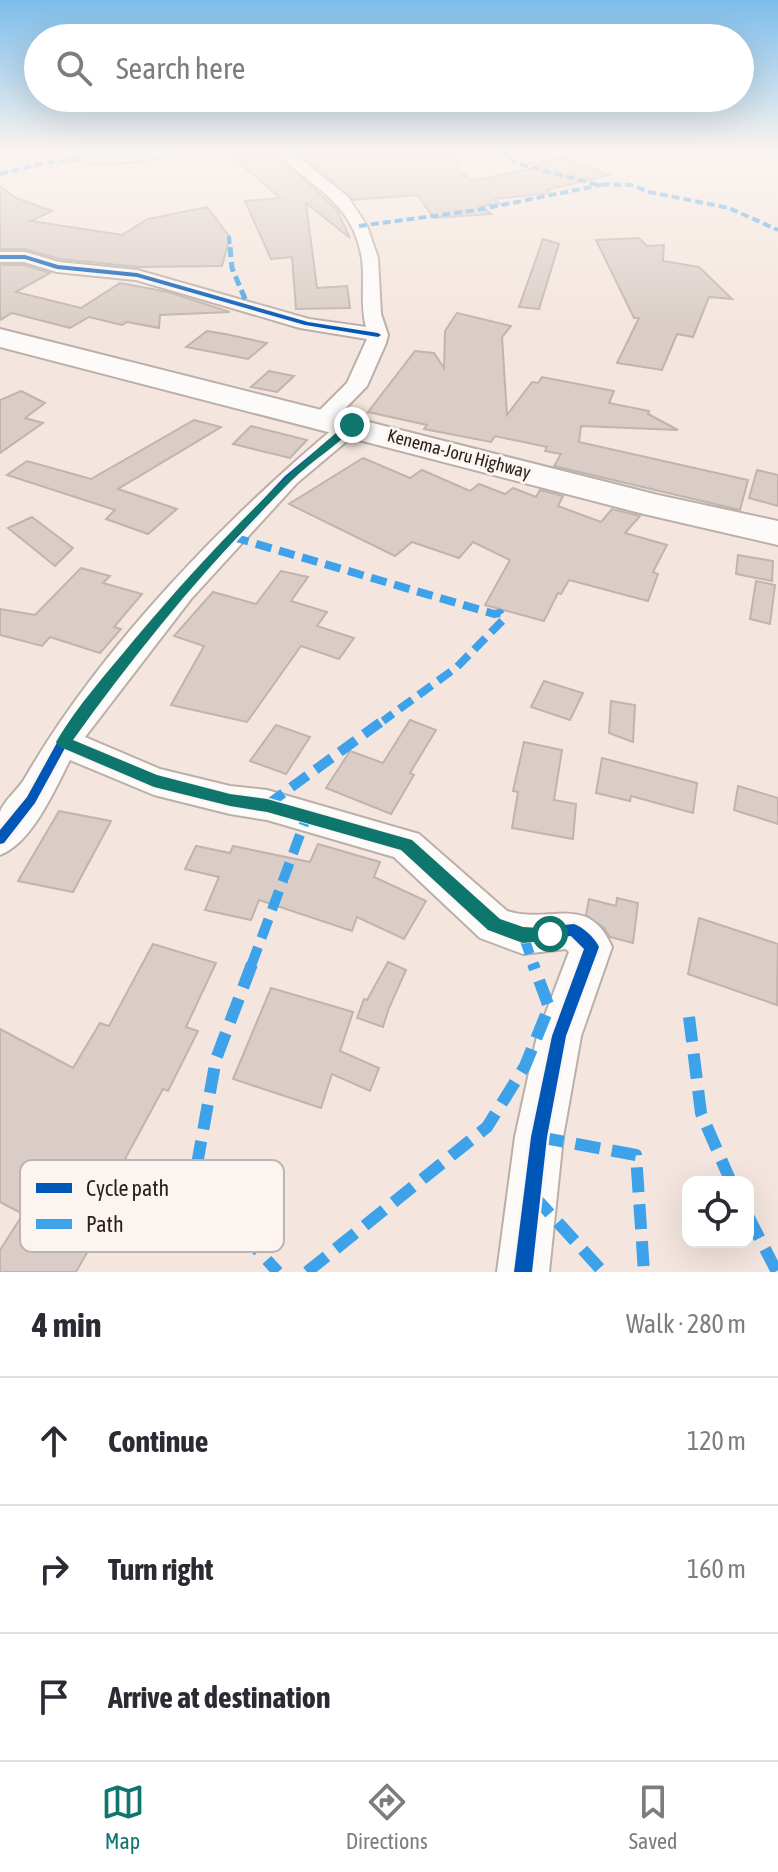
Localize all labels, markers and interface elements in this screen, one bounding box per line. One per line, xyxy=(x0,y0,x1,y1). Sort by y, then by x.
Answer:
search box xyxy=(24,24,754,112)
icon: search xyxy=(52,46,96,90)
text: Search here xyxy=(116,51,245,85)
route end xyxy=(334,407,370,443)
street label: Kenema-Joru Highway xyxy=(385,424,533,483)
route start xyxy=(532,916,568,952)
legend xyxy=(20,1160,284,1252)
text: Cycle path xyxy=(86,1175,169,1201)
map controls xyxy=(682,1176,754,1248)
button: locate xyxy=(682,1176,754,1248)
text: Path xyxy=(86,1211,124,1237)
text: 4 min xyxy=(32,1305,101,1344)
text: Walk · 280 m xyxy=(626,1309,746,1339)
icon: ahead xyxy=(32,1419,76,1463)
text: Continue xyxy=(108,1424,208,1458)
text: 120 m xyxy=(687,1426,746,1456)
icon: right xyxy=(32,1547,76,1591)
text: Turn right xyxy=(108,1552,214,1586)
text: 160 m xyxy=(687,1554,746,1584)
icon: arrive xyxy=(32,1675,76,1719)
text: Arrive at destination xyxy=(108,1680,330,1714)
tab: Map xyxy=(101,1780,145,1854)
tab: Directions xyxy=(346,1780,428,1854)
tab: Saved xyxy=(629,1780,677,1854)

